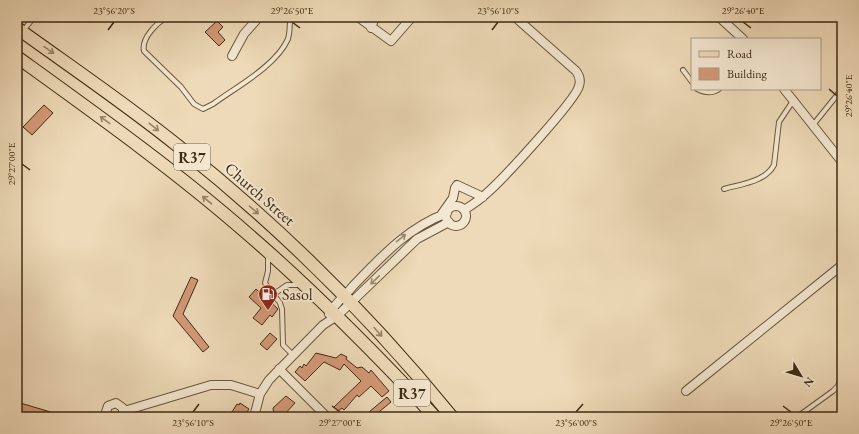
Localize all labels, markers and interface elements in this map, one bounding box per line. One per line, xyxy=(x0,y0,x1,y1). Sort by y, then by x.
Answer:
text: 23°56'20"S xyxy=(93,4,135,17)
text: 29°26'50"E xyxy=(271,4,314,17)
text: 23°56'10"S xyxy=(477,4,519,17)
text: 29°26'40"E xyxy=(722,4,765,17)
legend xyxy=(691,38,821,90)
one-way arrow xyxy=(43,46,54,55)
text: Road xyxy=(727,46,753,62)
text: Building xyxy=(727,66,768,82)
text: 29°26'40"E xyxy=(842,74,855,117)
one-way arrow xyxy=(100,116,111,124)
one-way arrow xyxy=(148,123,159,131)
text: 29°27'00"E xyxy=(5,142,18,185)
road number: R37 xyxy=(174,144,210,170)
street label: Church Street xyxy=(220,158,300,230)
one-way arrow xyxy=(202,196,213,205)
one-way arrow xyxy=(249,205,259,214)
one-way arrow xyxy=(396,234,407,242)
one-way arrow xyxy=(370,275,380,285)
fuel station icon: Sasol xyxy=(257,283,279,311)
place label: Sasol xyxy=(282,284,313,305)
one-way arrow xyxy=(373,326,382,337)
north arrow xyxy=(781,356,821,396)
text: N xyxy=(801,374,817,390)
road number: R37 xyxy=(394,380,430,406)
text: 23°56'10"S xyxy=(172,416,214,429)
text: 29°27'00"E xyxy=(319,416,362,429)
text: 23°56'00"S xyxy=(555,416,597,429)
text: 29°26'50"E xyxy=(770,416,813,429)

